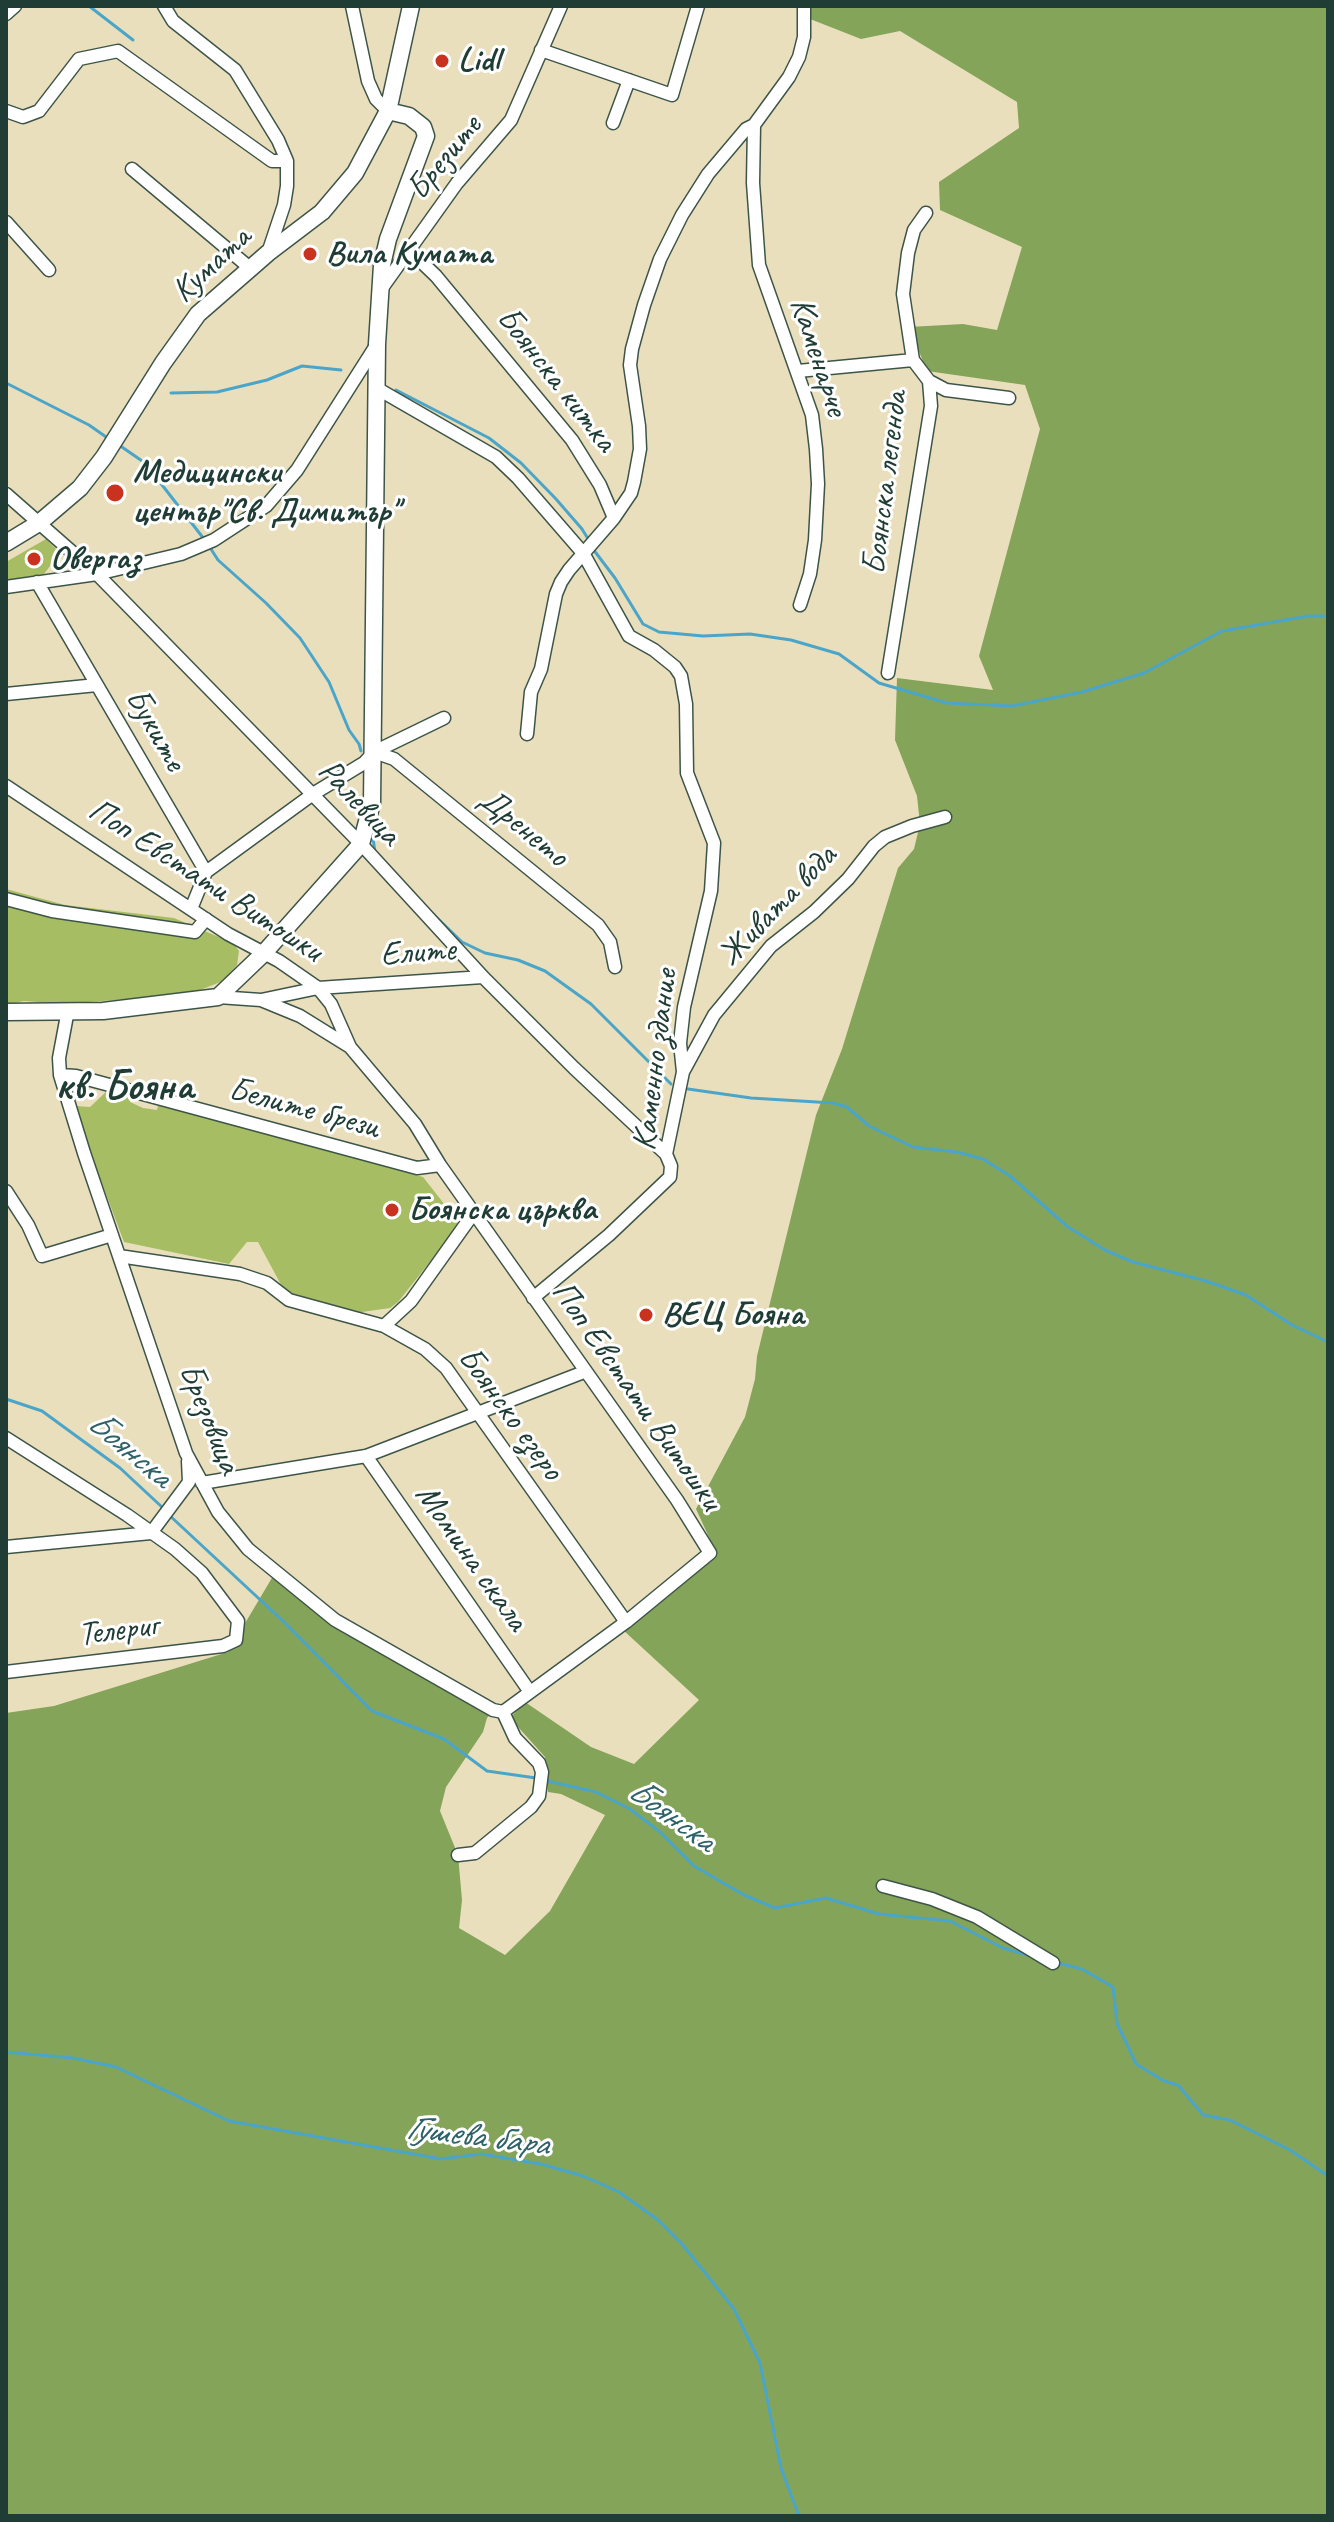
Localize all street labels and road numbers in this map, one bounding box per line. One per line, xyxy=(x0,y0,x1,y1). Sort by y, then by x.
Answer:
street label: Брезите xyxy=(399,108,491,208)
street label: Кумата xyxy=(164,218,260,312)
street label: Каменарче xyxy=(780,293,856,421)
street label: Боянска китка xyxy=(487,300,625,460)
street label: Боянска легенда xyxy=(855,389,917,577)
street label: Буките xyxy=(115,682,195,778)
street label: Ралевица xyxy=(309,751,409,855)
street label: Дренето xyxy=(470,779,576,877)
street label: Поп Евстати Витошки xyxy=(81,790,329,972)
street label: Живата вода xyxy=(710,837,846,975)
street label: Елите xyxy=(379,930,457,976)
street label: Каменно здание xyxy=(625,967,687,1153)
street label: Белите брези xyxy=(224,1069,384,1149)
street label: Поп Евстати Витошки xyxy=(542,1274,730,1518)
street label: Боянско езеро xyxy=(448,1339,572,1489)
street label: Брезовица xyxy=(169,1358,249,1480)
street label: Момина скала xyxy=(406,1477,536,1639)
street label: Телериг xyxy=(76,1606,160,1656)

